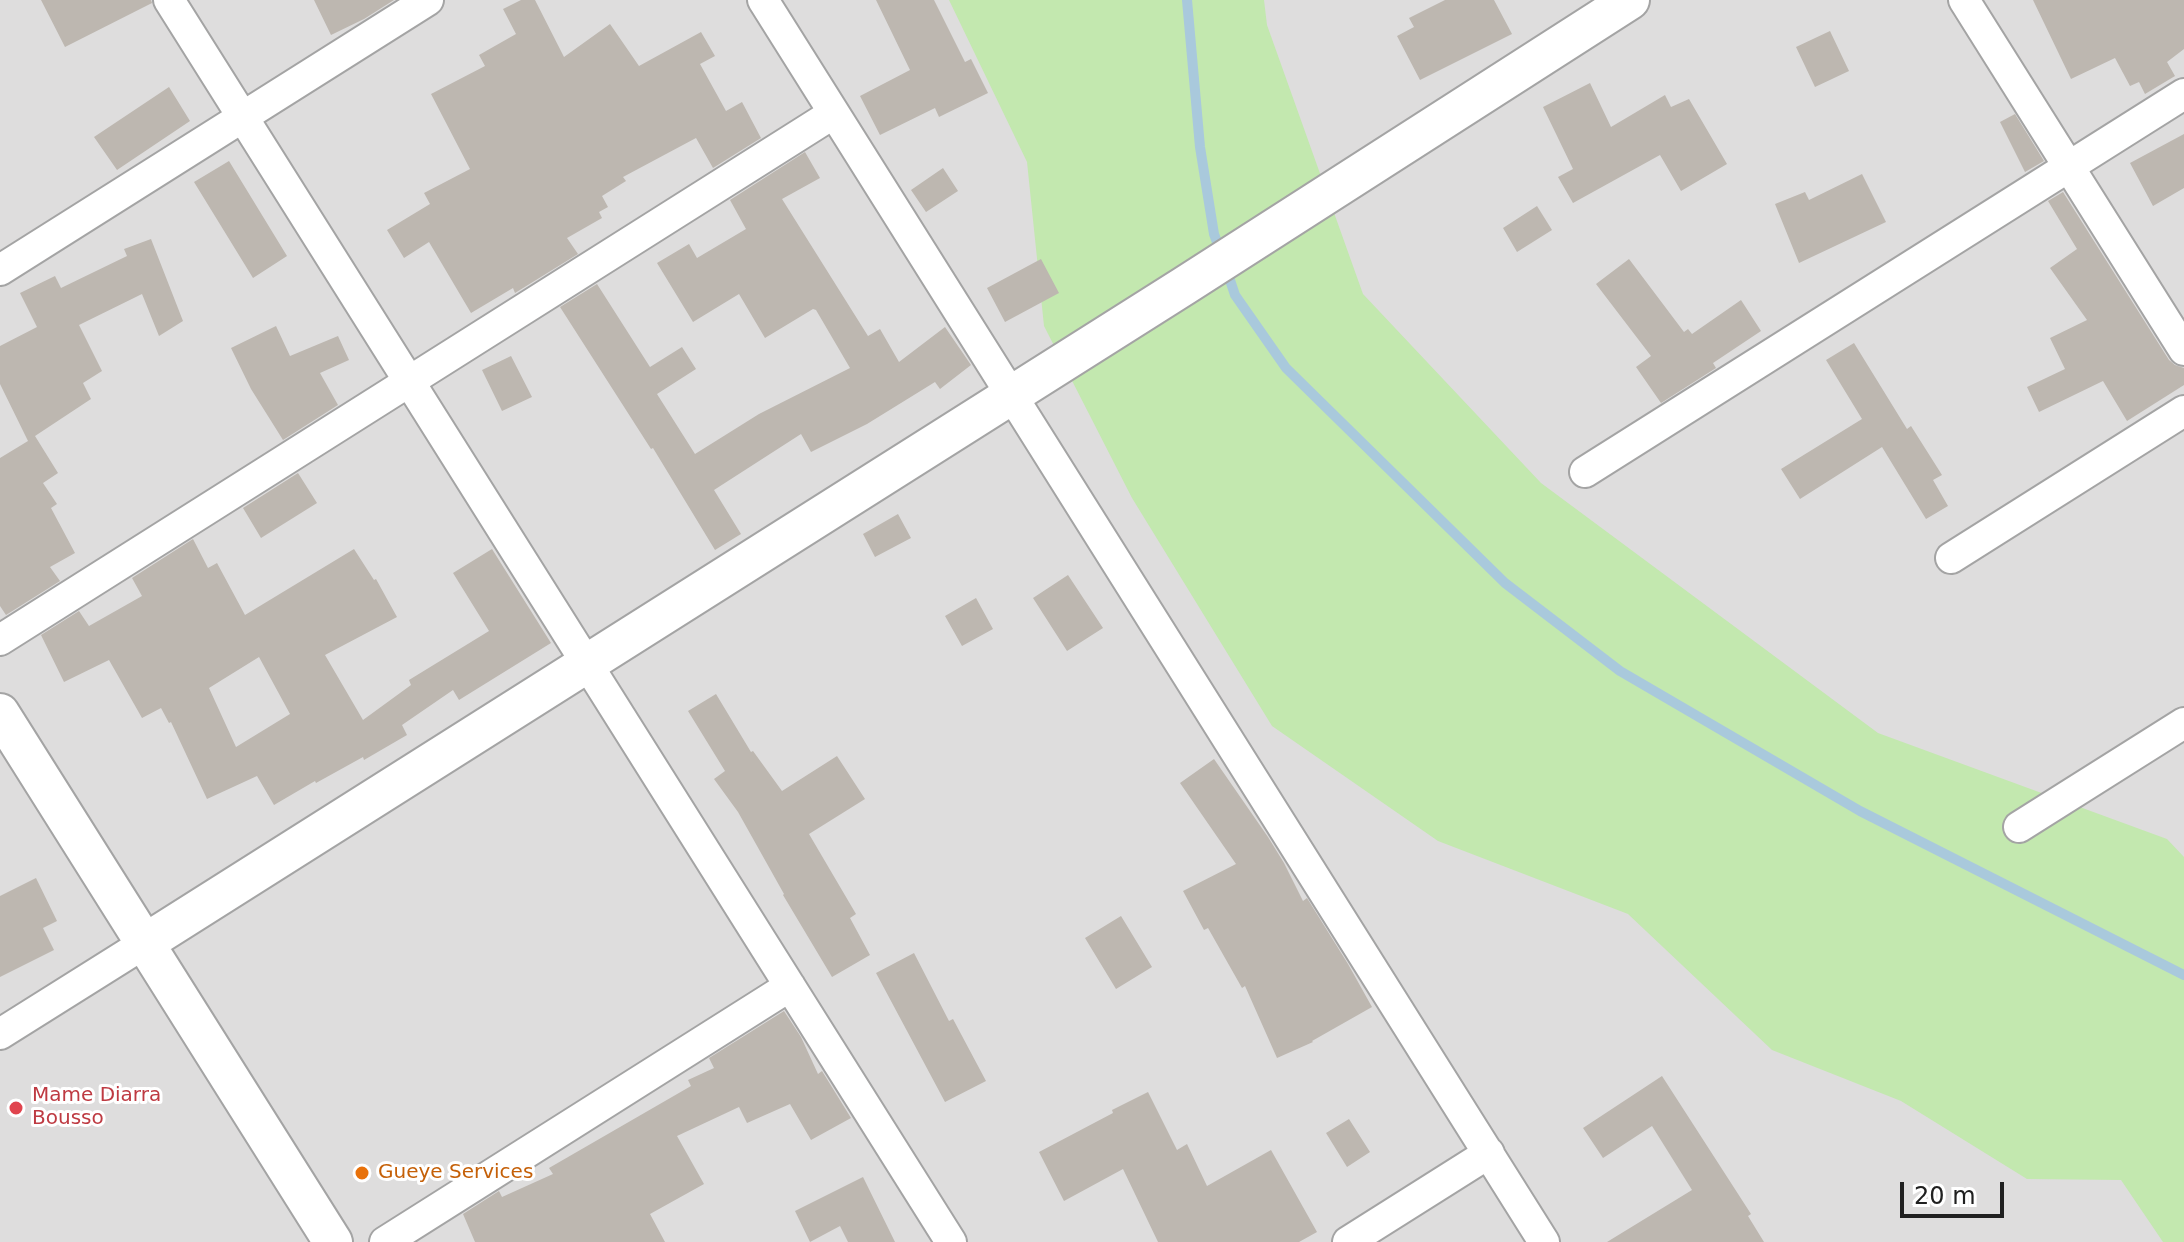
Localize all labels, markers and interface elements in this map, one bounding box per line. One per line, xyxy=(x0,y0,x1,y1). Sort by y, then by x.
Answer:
place label: Mame Diarra Bousso xyxy=(32,1084,161,1131)
marker: Mame Diarra Bousso xyxy=(7,1099,25,1117)
place label: Gueye Services xyxy=(378,1161,533,1185)
marker: Gueye Services xyxy=(353,1164,371,1182)
scale bar xyxy=(1904,1166,2008,1216)
text: 20 m xyxy=(1914,1182,1976,1210)

